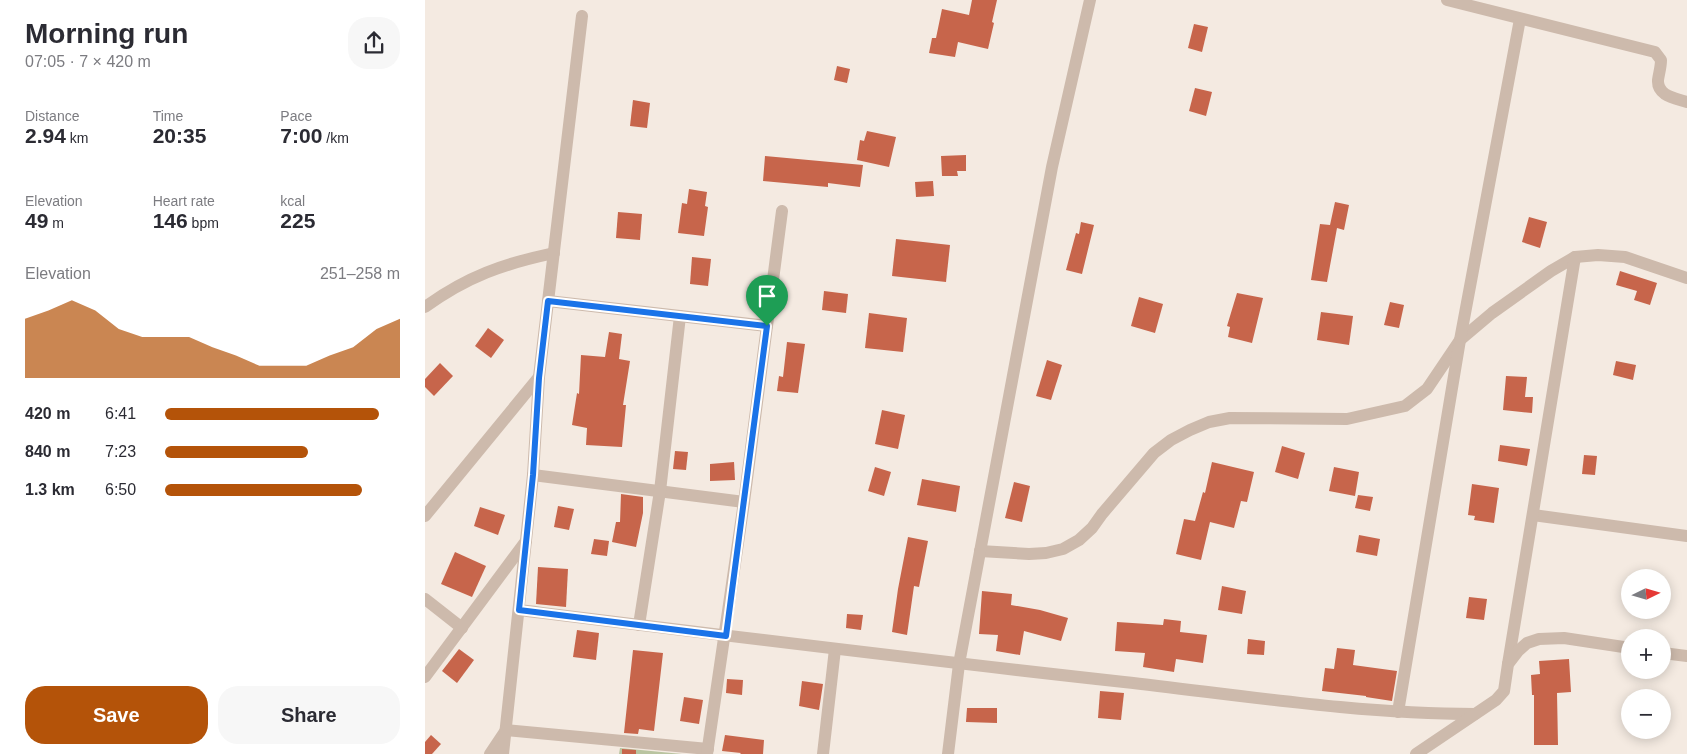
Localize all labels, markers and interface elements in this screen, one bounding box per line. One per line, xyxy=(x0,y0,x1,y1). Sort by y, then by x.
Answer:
button: share xyxy=(348,17,400,69)
text: Morning run xyxy=(25,18,188,49)
text: 07:05 · 7 × 420 m xyxy=(25,53,151,70)
text: Distance xyxy=(25,108,79,124)
text: Time xyxy=(153,108,183,124)
text: Pace xyxy=(280,108,312,124)
text: 2.94 xyxy=(25,124,66,147)
text: 20:35 xyxy=(153,124,206,147)
text: 7:00 xyxy=(280,124,322,147)
text: km xyxy=(66,130,88,146)
text: /km xyxy=(322,130,349,146)
text: Elevation xyxy=(25,193,83,209)
text: Heart rate xyxy=(153,193,215,209)
text: kcal xyxy=(280,193,305,209)
text: 49 xyxy=(25,209,48,232)
text: 146 xyxy=(153,209,188,232)
text: 225 xyxy=(280,209,315,232)
text: m xyxy=(48,215,64,231)
text: bpm xyxy=(188,215,219,231)
text: Elevation xyxy=(25,265,91,282)
text: 251–258 m xyxy=(320,265,400,282)
pin xyxy=(746,275,788,326)
icon: arrive xyxy=(753,282,781,310)
text: 420 m xyxy=(25,405,70,422)
text: 6:41 xyxy=(105,405,136,422)
text: 840 m xyxy=(25,443,70,460)
text: 7:23 xyxy=(105,443,136,460)
text: 1.3 km xyxy=(25,481,75,498)
text: 6:50 xyxy=(105,481,136,498)
north arrow xyxy=(1621,569,1671,619)
map controls xyxy=(1621,569,1671,739)
button: + xyxy=(1621,629,1671,679)
button: Save xyxy=(25,686,208,744)
button: Share xyxy=(218,686,400,744)
button: − xyxy=(1621,689,1671,739)

